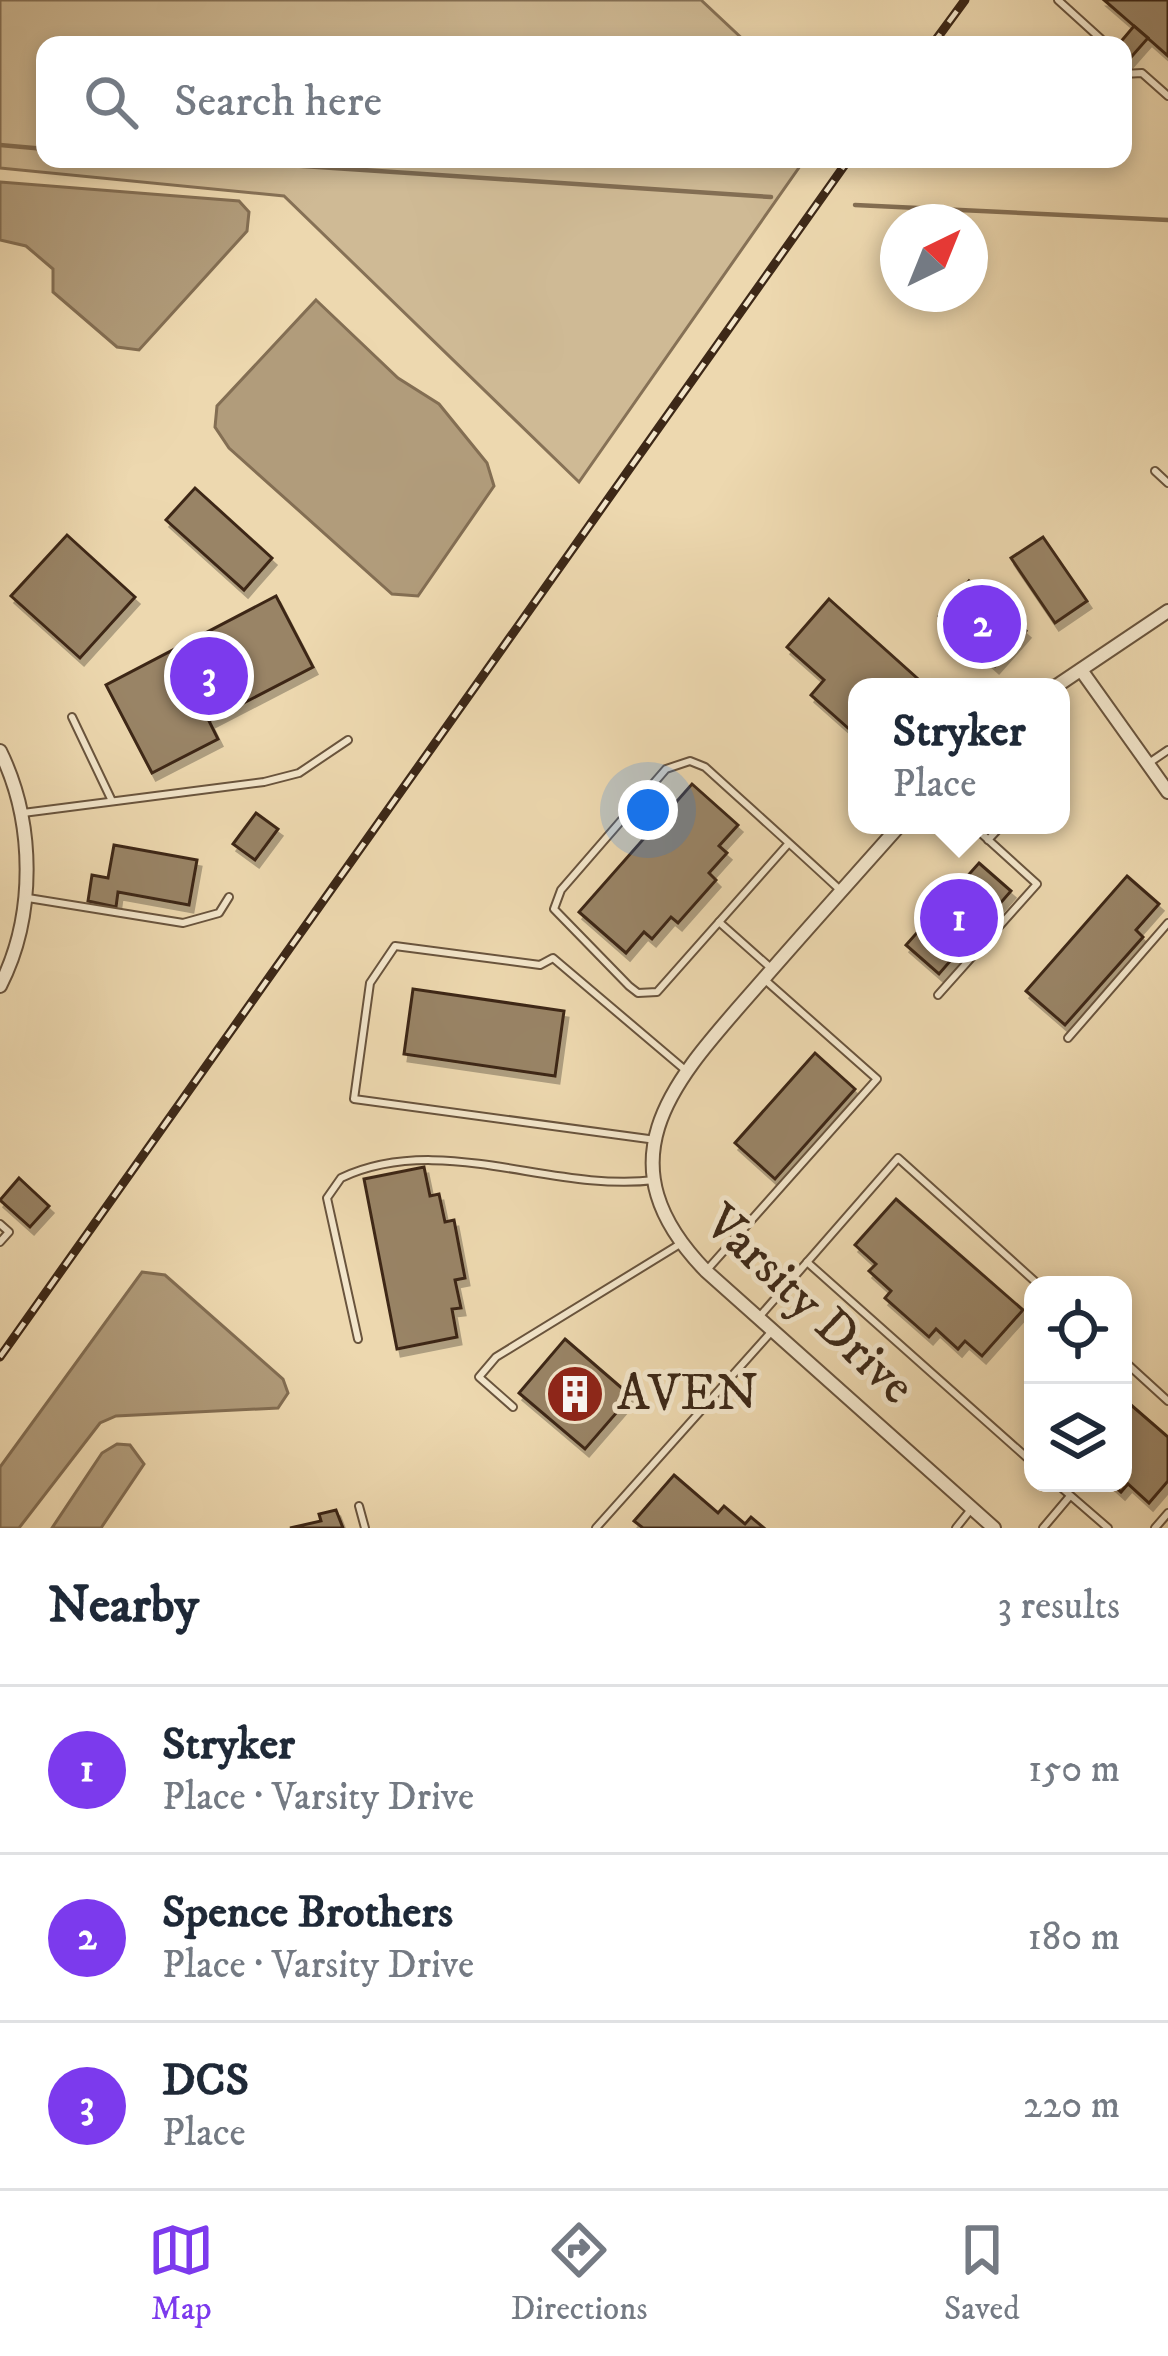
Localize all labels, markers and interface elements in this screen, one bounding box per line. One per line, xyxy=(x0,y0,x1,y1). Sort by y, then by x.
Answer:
search box xyxy=(36,36,1132,168)
icon: search xyxy=(78,69,144,135)
text: Search here xyxy=(174,74,382,130)
north arrow xyxy=(880,204,988,312)
pin: 2 xyxy=(943,579,1021,669)
pin: 3 xyxy=(170,631,248,721)
popup xyxy=(848,678,1070,834)
text: Stryker xyxy=(893,704,1025,760)
text: Place xyxy=(893,760,976,809)
your location xyxy=(618,780,678,840)
pin: 1 xyxy=(920,873,998,963)
street label: Varsity Drive xyxy=(690,1191,928,1419)
map controls xyxy=(1024,1276,1132,1492)
button: locate xyxy=(1024,1276,1132,1384)
place label: AVEN xyxy=(617,1362,758,1426)
building icon: AVEN xyxy=(544,1363,606,1425)
button: layers xyxy=(1024,1384,1132,1492)
text: Nearby xyxy=(48,1574,199,1638)
text: 3 results xyxy=(997,1582,1120,1631)
text: Stryker xyxy=(162,1717,295,1773)
text: 1 xyxy=(80,1745,94,1794)
text: 150 m xyxy=(1028,1745,1120,1794)
text: Place · Varsity Drive xyxy=(162,1773,474,1822)
text: Spence Brothers xyxy=(162,1885,453,1941)
text: 2 xyxy=(77,1913,97,1962)
text: 180 m xyxy=(1028,1913,1120,1962)
text: Place · Varsity Drive xyxy=(162,1941,474,1990)
text: DCS xyxy=(162,2053,249,2109)
text: 3 xyxy=(80,2081,94,2130)
text: 220 m xyxy=(1023,2081,1120,2130)
text: Place xyxy=(162,2109,246,2158)
tab: Map xyxy=(148,2217,214,2330)
tab: Directions xyxy=(511,2217,647,2330)
tab: Saved xyxy=(944,2217,1020,2330)

